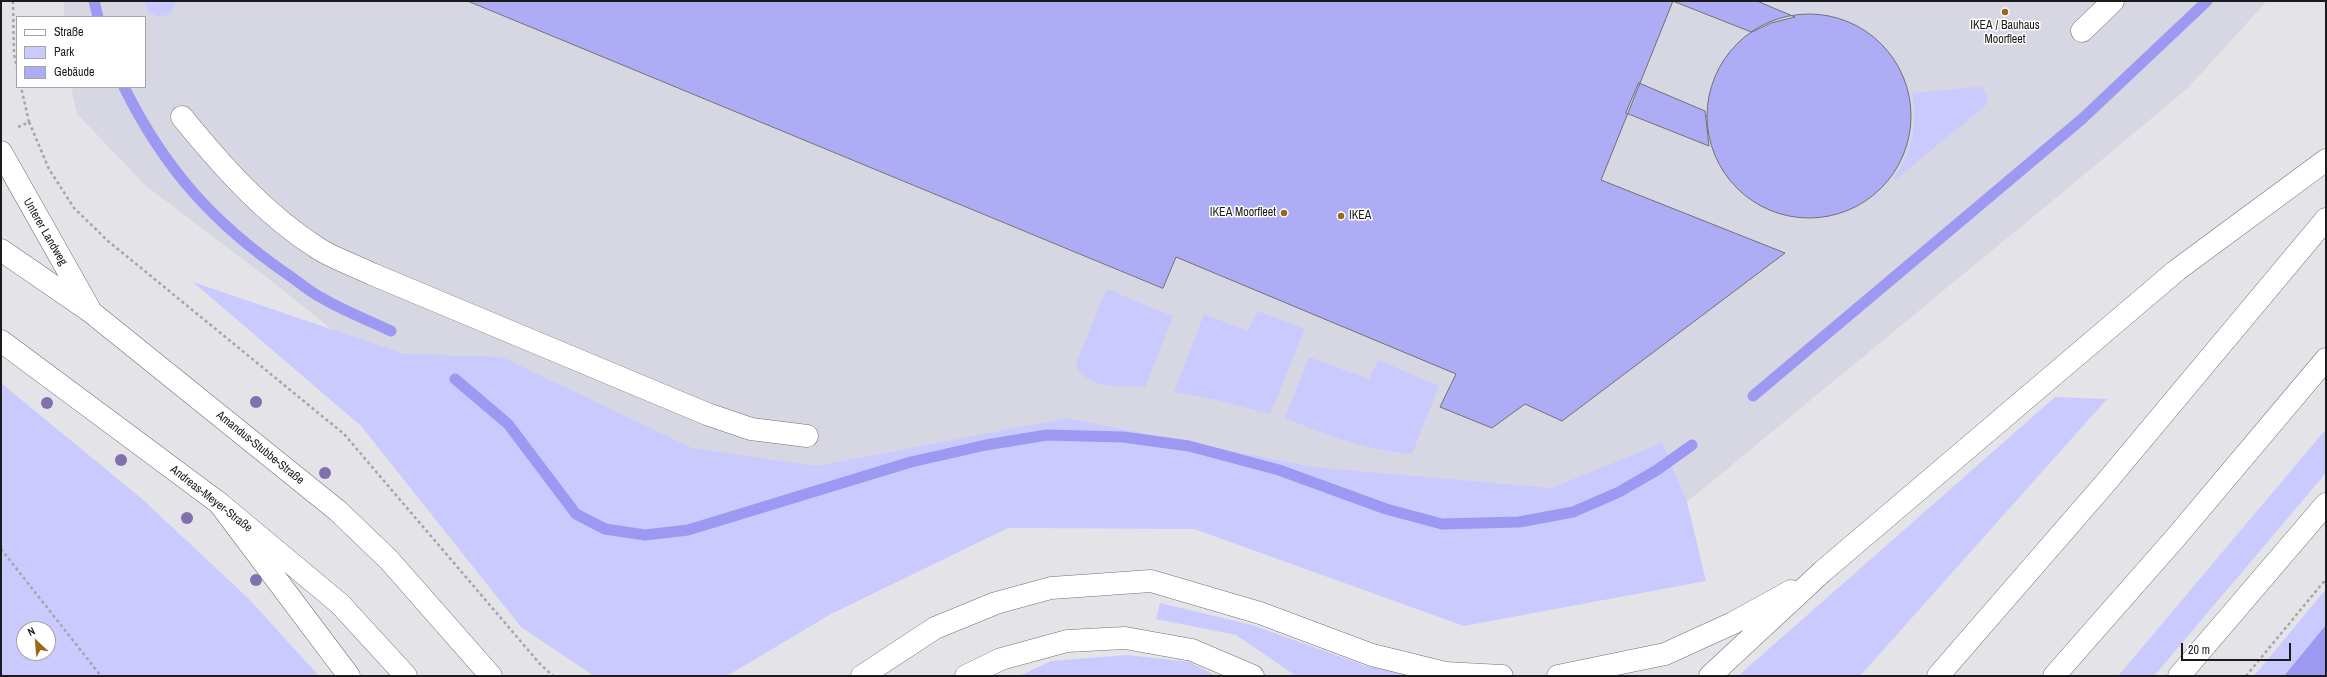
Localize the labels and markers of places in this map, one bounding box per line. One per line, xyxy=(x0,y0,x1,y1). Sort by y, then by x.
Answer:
marker: IKEA / Bauhaus Moorfleet xyxy=(2000,7,2010,17)
place label: IKEA / Bauhaus Moorfleet xyxy=(1970,19,2040,47)
place label: IKEA Moorfleet xyxy=(1210,206,1276,220)
marker: IKEA Moorfleet xyxy=(1279,208,1289,218)
place label: IKEA xyxy=(1349,209,1371,223)
marker: IKEA xyxy=(1336,211,1346,221)

